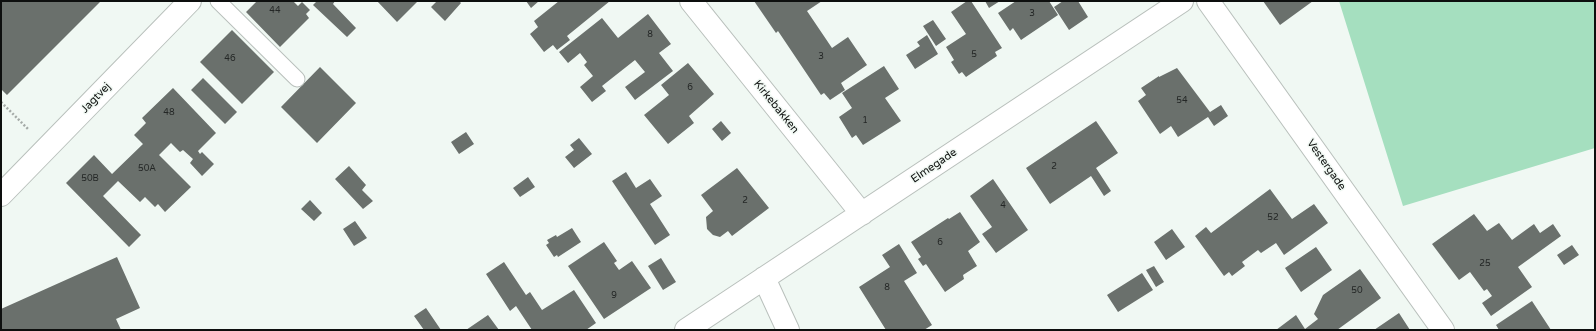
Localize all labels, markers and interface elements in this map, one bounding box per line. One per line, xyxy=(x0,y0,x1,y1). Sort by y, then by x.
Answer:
house number: 44 xyxy=(269,6,281,16)
house number: 3 xyxy=(1029,9,1035,19)
house number: 8 xyxy=(647,30,653,40)
house number: 5 xyxy=(971,50,977,60)
house number: 3 xyxy=(818,52,824,62)
house number: 46 xyxy=(224,54,236,64)
street label: Kirkebakken xyxy=(751,78,801,136)
street label: Jagtvej xyxy=(78,80,114,116)
house number: 6 xyxy=(687,83,693,93)
house number: 54 xyxy=(1176,96,1188,106)
house number: 48 xyxy=(163,108,175,118)
house number: 1 xyxy=(862,116,868,126)
street label: Vestergade xyxy=(1304,137,1348,193)
street label: Elmegade xyxy=(909,146,959,186)
house number: 2 xyxy=(1051,162,1057,172)
house number: 50A xyxy=(138,164,156,174)
house number: 50B xyxy=(81,174,99,184)
house number: 2 xyxy=(742,196,748,206)
house number: 4 xyxy=(1000,201,1006,211)
house number: 52 xyxy=(1267,213,1279,223)
house number: 6 xyxy=(937,238,943,248)
house number: 25 xyxy=(1479,259,1491,269)
house number: 8 xyxy=(884,283,890,293)
house number: 50 xyxy=(1351,286,1363,296)
house number: 9 xyxy=(611,291,617,301)

